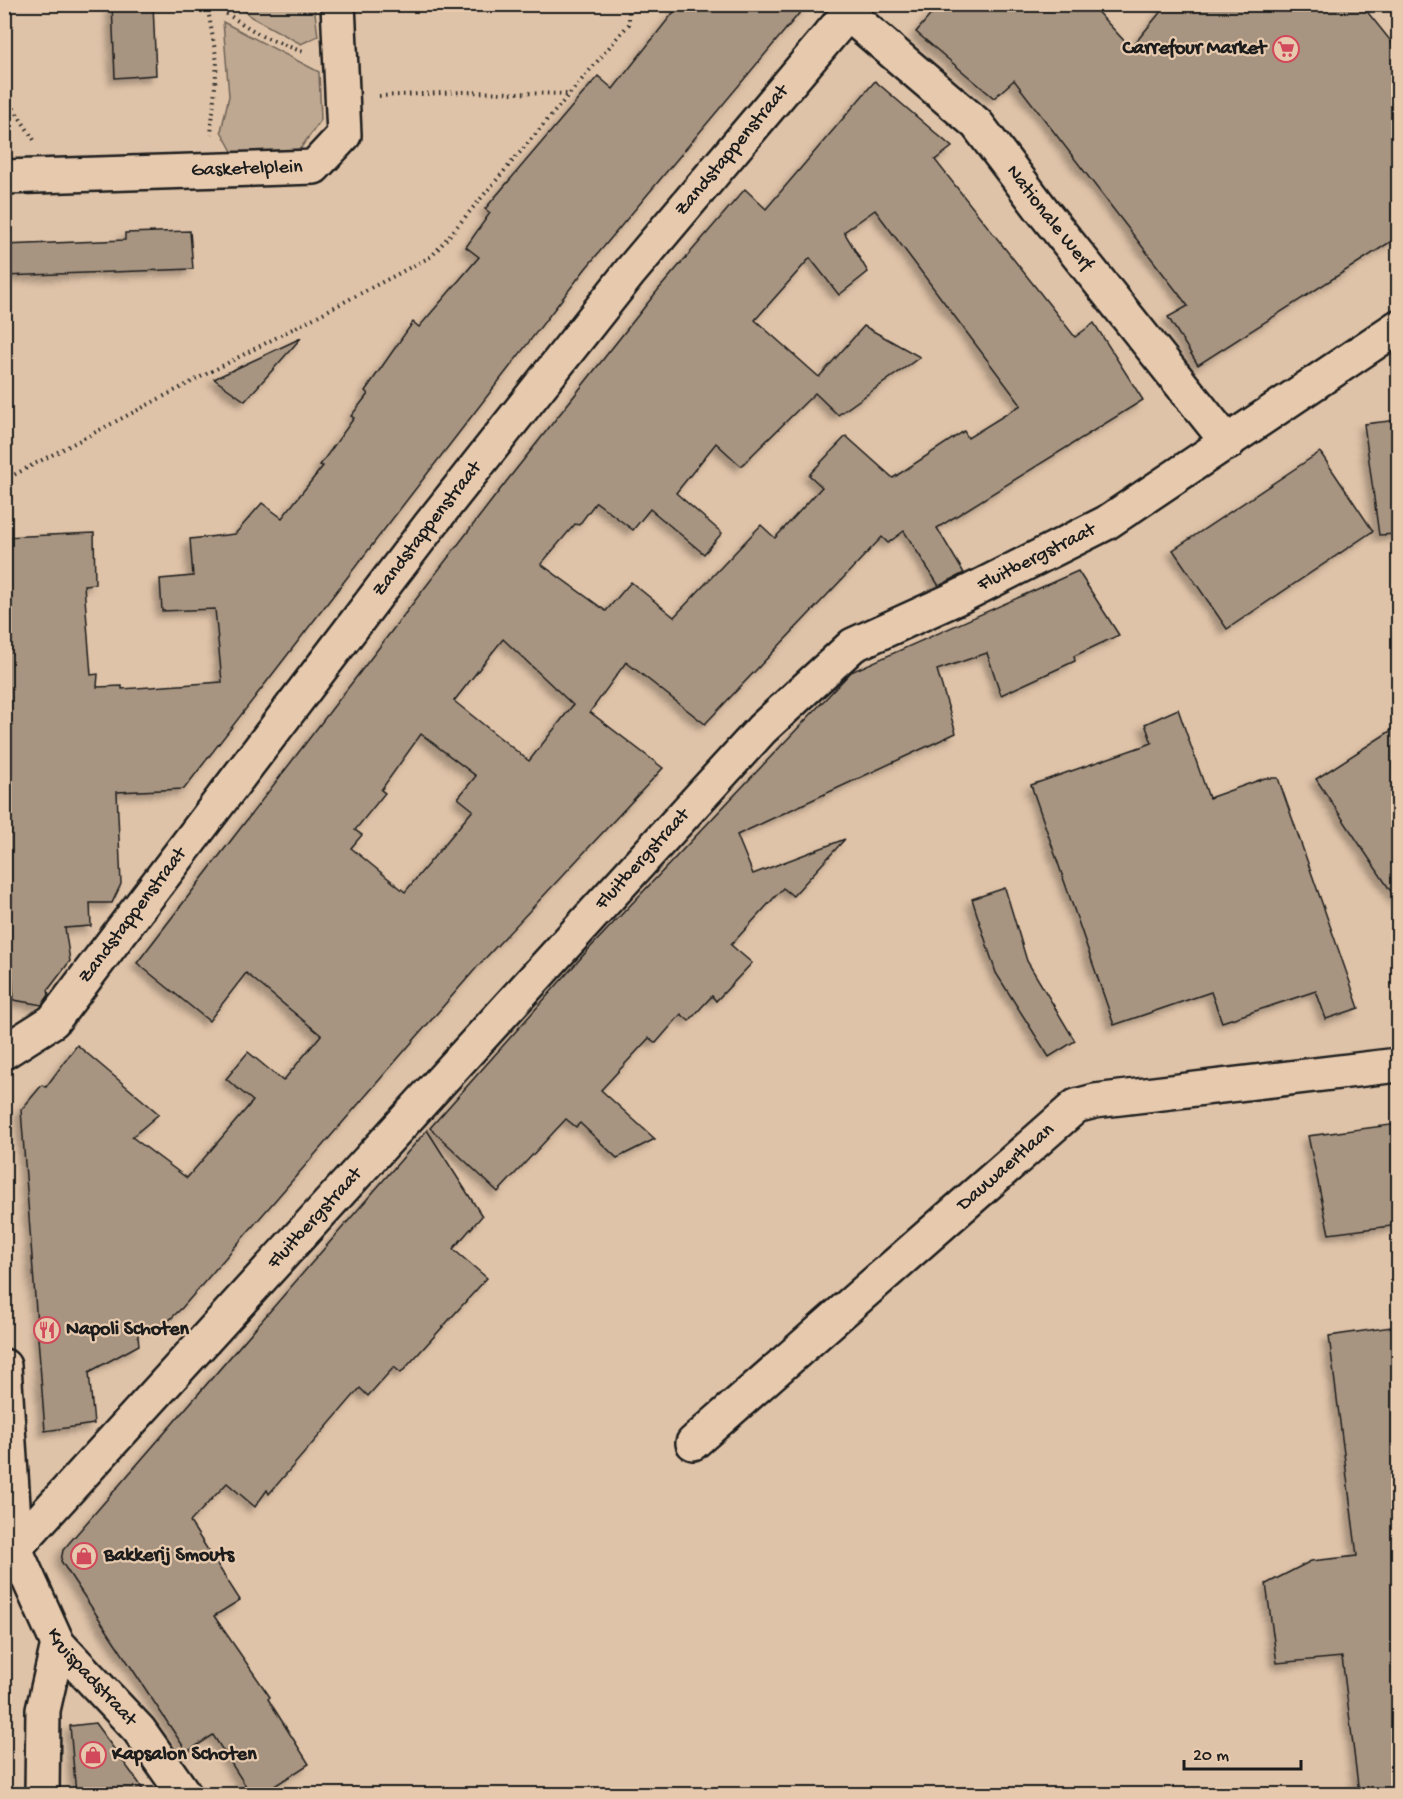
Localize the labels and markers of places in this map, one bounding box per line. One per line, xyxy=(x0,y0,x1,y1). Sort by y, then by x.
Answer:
supermarket icon: Carrefour Market xyxy=(1271,34,1301,64)
place label: Carrefour Market xyxy=(1121,38,1268,61)
restaurant icon: Napoli Schoten xyxy=(32,1315,62,1345)
place label: Napoli Schoten xyxy=(66,1319,190,1342)
shop icon: Bakkerij Smouts xyxy=(69,1541,99,1571)
place label: Bakkerij Smouts xyxy=(103,1545,236,1568)
shop icon: Kapsalon Schoten xyxy=(78,1740,108,1770)
place label: Kapsalon Schoten xyxy=(111,1744,257,1767)

